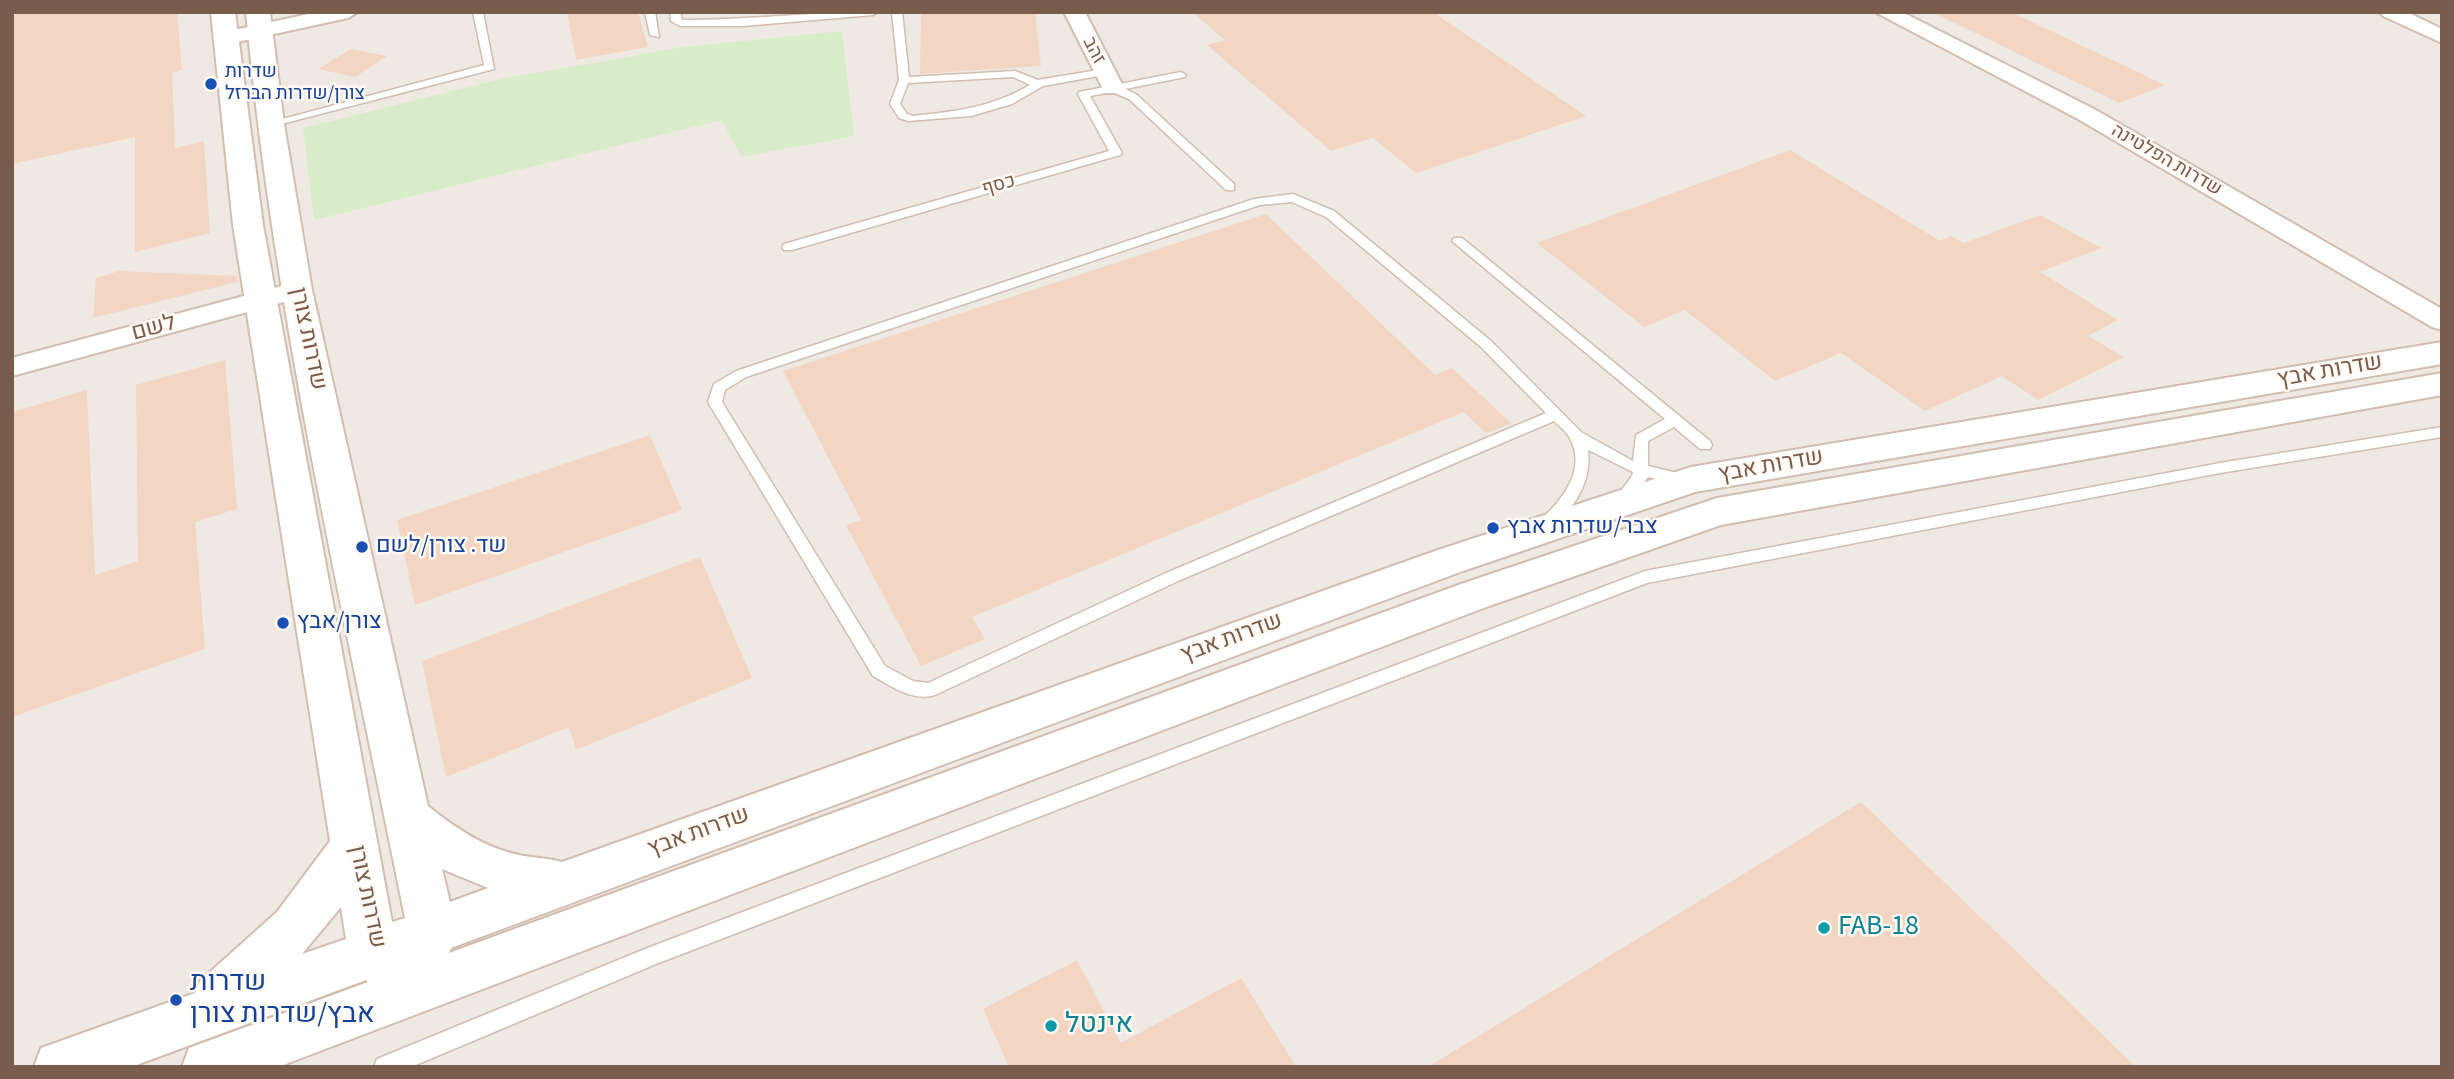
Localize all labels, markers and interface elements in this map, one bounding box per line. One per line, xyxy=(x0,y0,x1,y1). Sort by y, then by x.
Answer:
street label: זהב xyxy=(1077,33,1109,69)
place label: שדרות צורן/שדרות הברזל xyxy=(225,62,365,106)
marker: שדרות צורן/שדרות הברזל xyxy=(203,76,219,92)
street label: שדרות הפלטינה xyxy=(2107,120,2225,202)
street label: כסף xyxy=(980,170,1018,202)
street label: שדרות צורן xyxy=(283,285,331,393)
street label: לשם xyxy=(129,310,179,348)
street label: שדרות אבץ xyxy=(2275,349,2385,395)
street label: שדרות אבץ xyxy=(1716,444,1826,490)
place label: צבר/שדרות אבץ xyxy=(1507,514,1657,542)
marker: צבר/שדרות אבץ xyxy=(1485,520,1501,536)
place label: שד. צורן/לשם xyxy=(376,533,507,561)
marker: שד. צורן/לשם xyxy=(354,539,370,555)
street label: שדרות אבץ xyxy=(1177,608,1287,670)
place label: צורן/אבץ xyxy=(297,609,381,637)
marker: צורן/אבץ xyxy=(275,615,291,631)
street label: שדרות אבץ xyxy=(644,802,754,864)
street label: שדרות צורן xyxy=(342,843,390,951)
place label: FAB-18 xyxy=(1838,911,1919,945)
marker: FAB-18 xyxy=(1816,920,1832,936)
place label: שדרות אבץ/שדרות צורן xyxy=(190,967,375,1033)
marker: שדרות אבץ/שדרות צורן xyxy=(168,992,184,1008)
place label: אינטל xyxy=(1065,1009,1133,1043)
marker: אינטל xyxy=(1043,1018,1059,1034)

